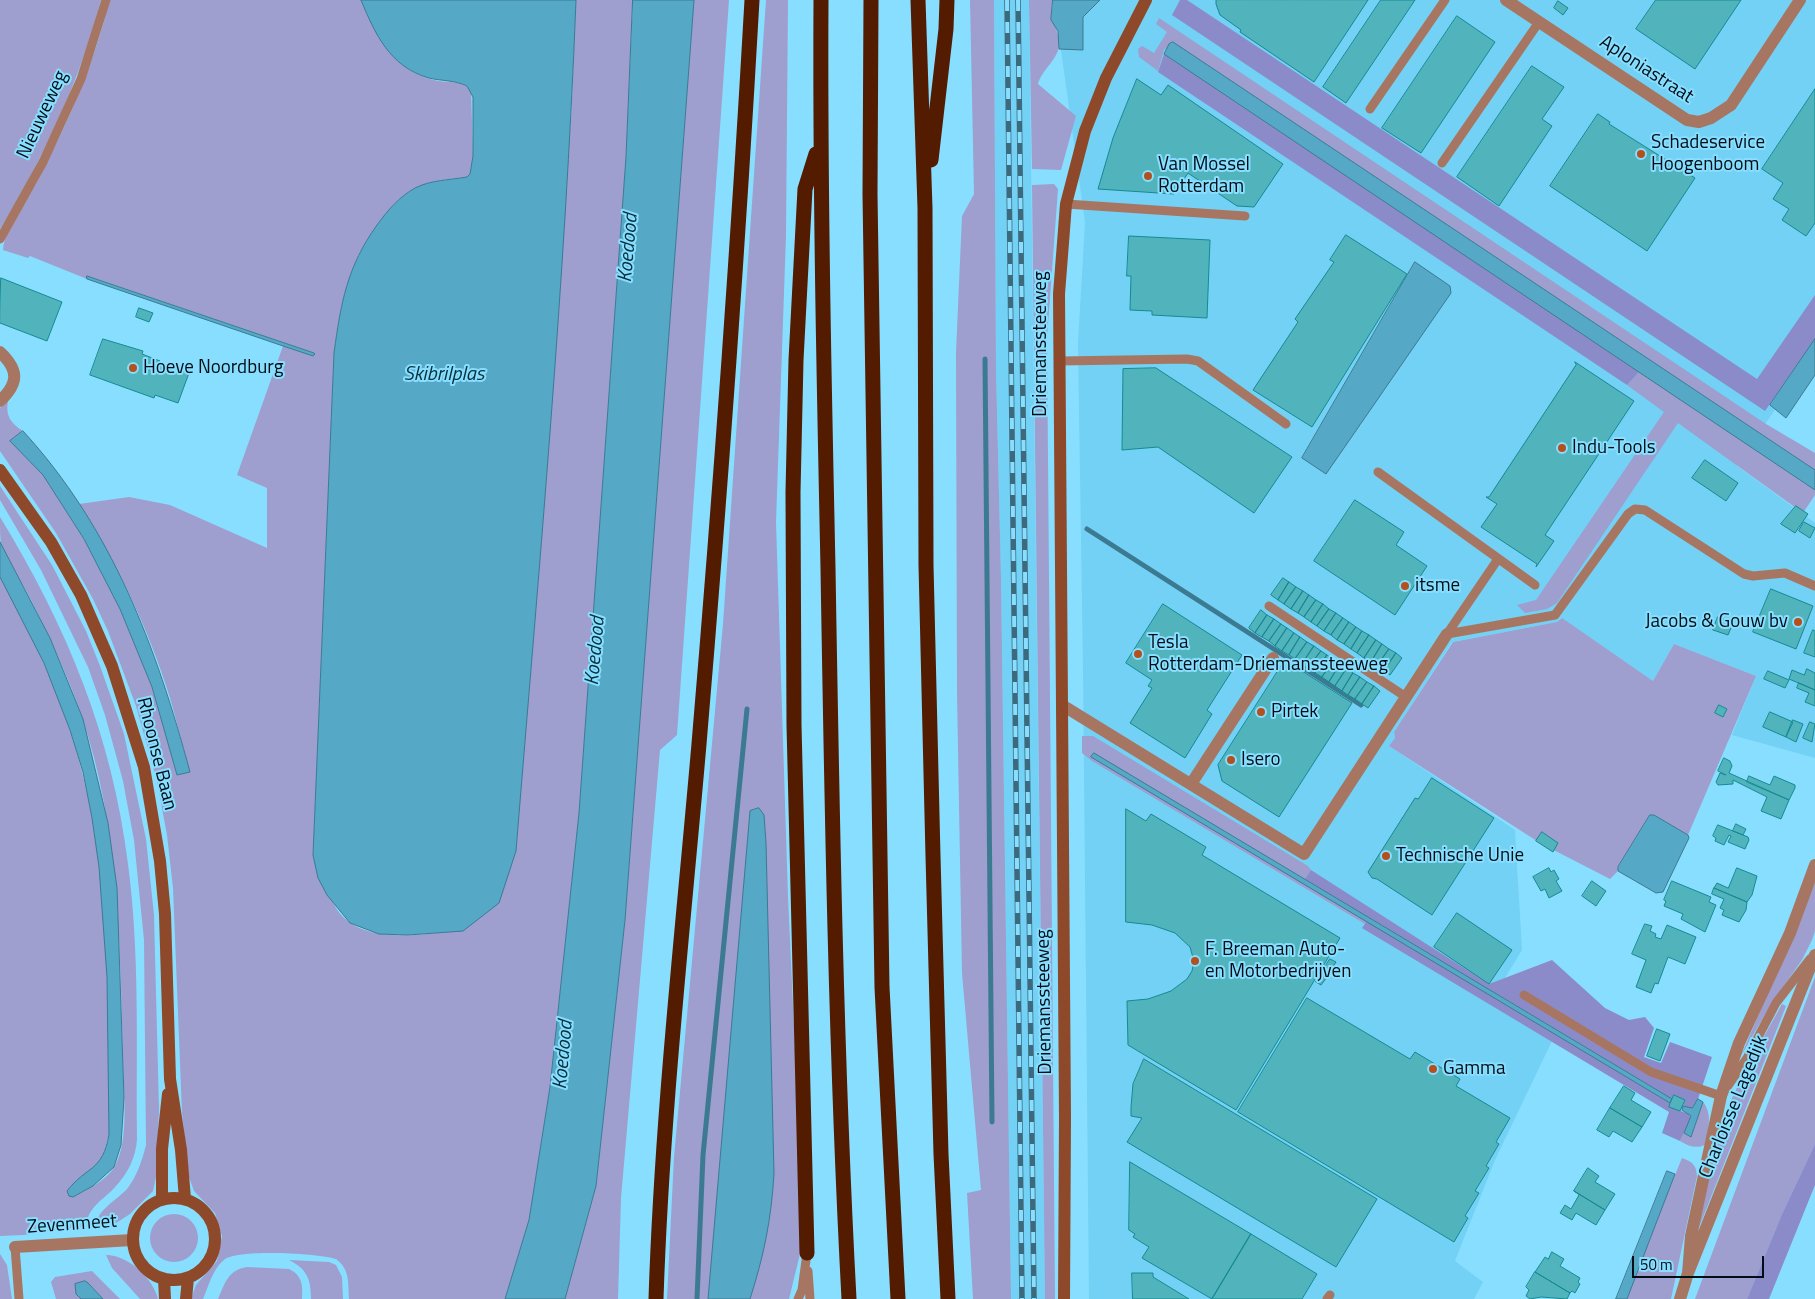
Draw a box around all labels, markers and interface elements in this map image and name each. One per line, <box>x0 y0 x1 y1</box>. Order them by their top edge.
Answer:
street label: Aploniastraat <box>1595 31 1697 109</box>
street label: Nieuweweg <box>13 67 73 163</box>
place label: Schadeservice Hoogenboom <box>1651 132 1765 176</box>
marker: Schadeservice Hoogenboom <box>1635 148 1647 160</box>
place label: Van Mossel Rotterdam <box>1158 154 1250 198</box>
marker: Van Mossel Rotterdam <box>1142 170 1154 182</box>
water label: Koedood <box>614 213 644 283</box>
street label: Driemanssteeweg <box>1030 271 1052 417</box>
place label: Hoeve Noordburg <box>143 357 283 379</box>
marker: Hoeve Noordburg <box>127 362 139 374</box>
water label: Skibrilplas <box>404 363 484 387</box>
place label: Indu-Tools <box>1572 437 1656 459</box>
marker: Indu-Tools <box>1556 442 1568 454</box>
place label: itsme <box>1415 575 1460 597</box>
marker: itsme <box>1399 580 1411 592</box>
place label: Jacobs & Gouw bv <box>1645 611 1788 633</box>
water label: Koedood <box>581 616 611 686</box>
marker: Jacobs & Gouw bv <box>1792 616 1804 628</box>
place label: Tesla Rotterdam-Driemanssteeweg <box>1148 632 1388 676</box>
marker: Tesla Rotterdam-Driemanssteeweg <box>1132 648 1144 660</box>
street label: Rhoonse Baan <box>131 695 181 813</box>
place label: Pirtek <box>1271 701 1318 723</box>
marker: Pirtek <box>1255 706 1267 718</box>
place label: Isero <box>1241 749 1281 771</box>
marker: Isero <box>1225 754 1237 766</box>
place label: Technische Unie <box>1396 845 1524 867</box>
marker: Technische Unie <box>1380 850 1392 862</box>
street label: Driemanssteeweg <box>1032 929 1058 1075</box>
place label: F. Breeman Auto- en Motorbedrijven <box>1205 939 1351 983</box>
marker: F. Breeman Auto- en Motorbedrijven <box>1189 955 1201 967</box>
water label: Koedood <box>549 1020 579 1090</box>
street label: Charloisse Lagedijk <box>1695 1032 1773 1182</box>
place label: Gamma <box>1443 1058 1506 1080</box>
marker: Gamma <box>1427 1063 1439 1075</box>
street label: Zevenmeet <box>26 1210 118 1240</box>
scale bar <box>1635 1246 1768 1278</box>
text: 50 m <box>1640 1253 1673 1276</box>

